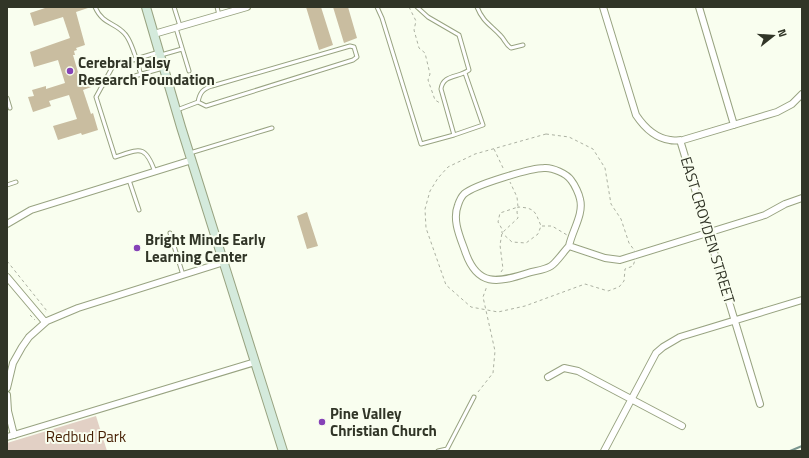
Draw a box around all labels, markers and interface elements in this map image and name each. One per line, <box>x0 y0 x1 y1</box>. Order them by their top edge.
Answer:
north arrow <box>753 16 793 56</box>
text: N <box>774 27 791 39</box>
place label: Cerebral Palsy Research Foundation <box>78 51 215 91</box>
marker: Cerebral Palsy Research Foundation <box>65 66 75 76</box>
street label: EAST CROYDEN STREET <box>675 154 741 306</box>
place label: Bright Minds Early Learning Center <box>145 228 266 268</box>
marker: Bright Minds Early Learning Center <box>132 243 142 253</box>
place label: Pine Valley Christian Church <box>330 402 437 442</box>
marker: Pine Valley Christian Church <box>317 417 327 427</box>
park label: Redbud Park <box>46 425 126 448</box>

